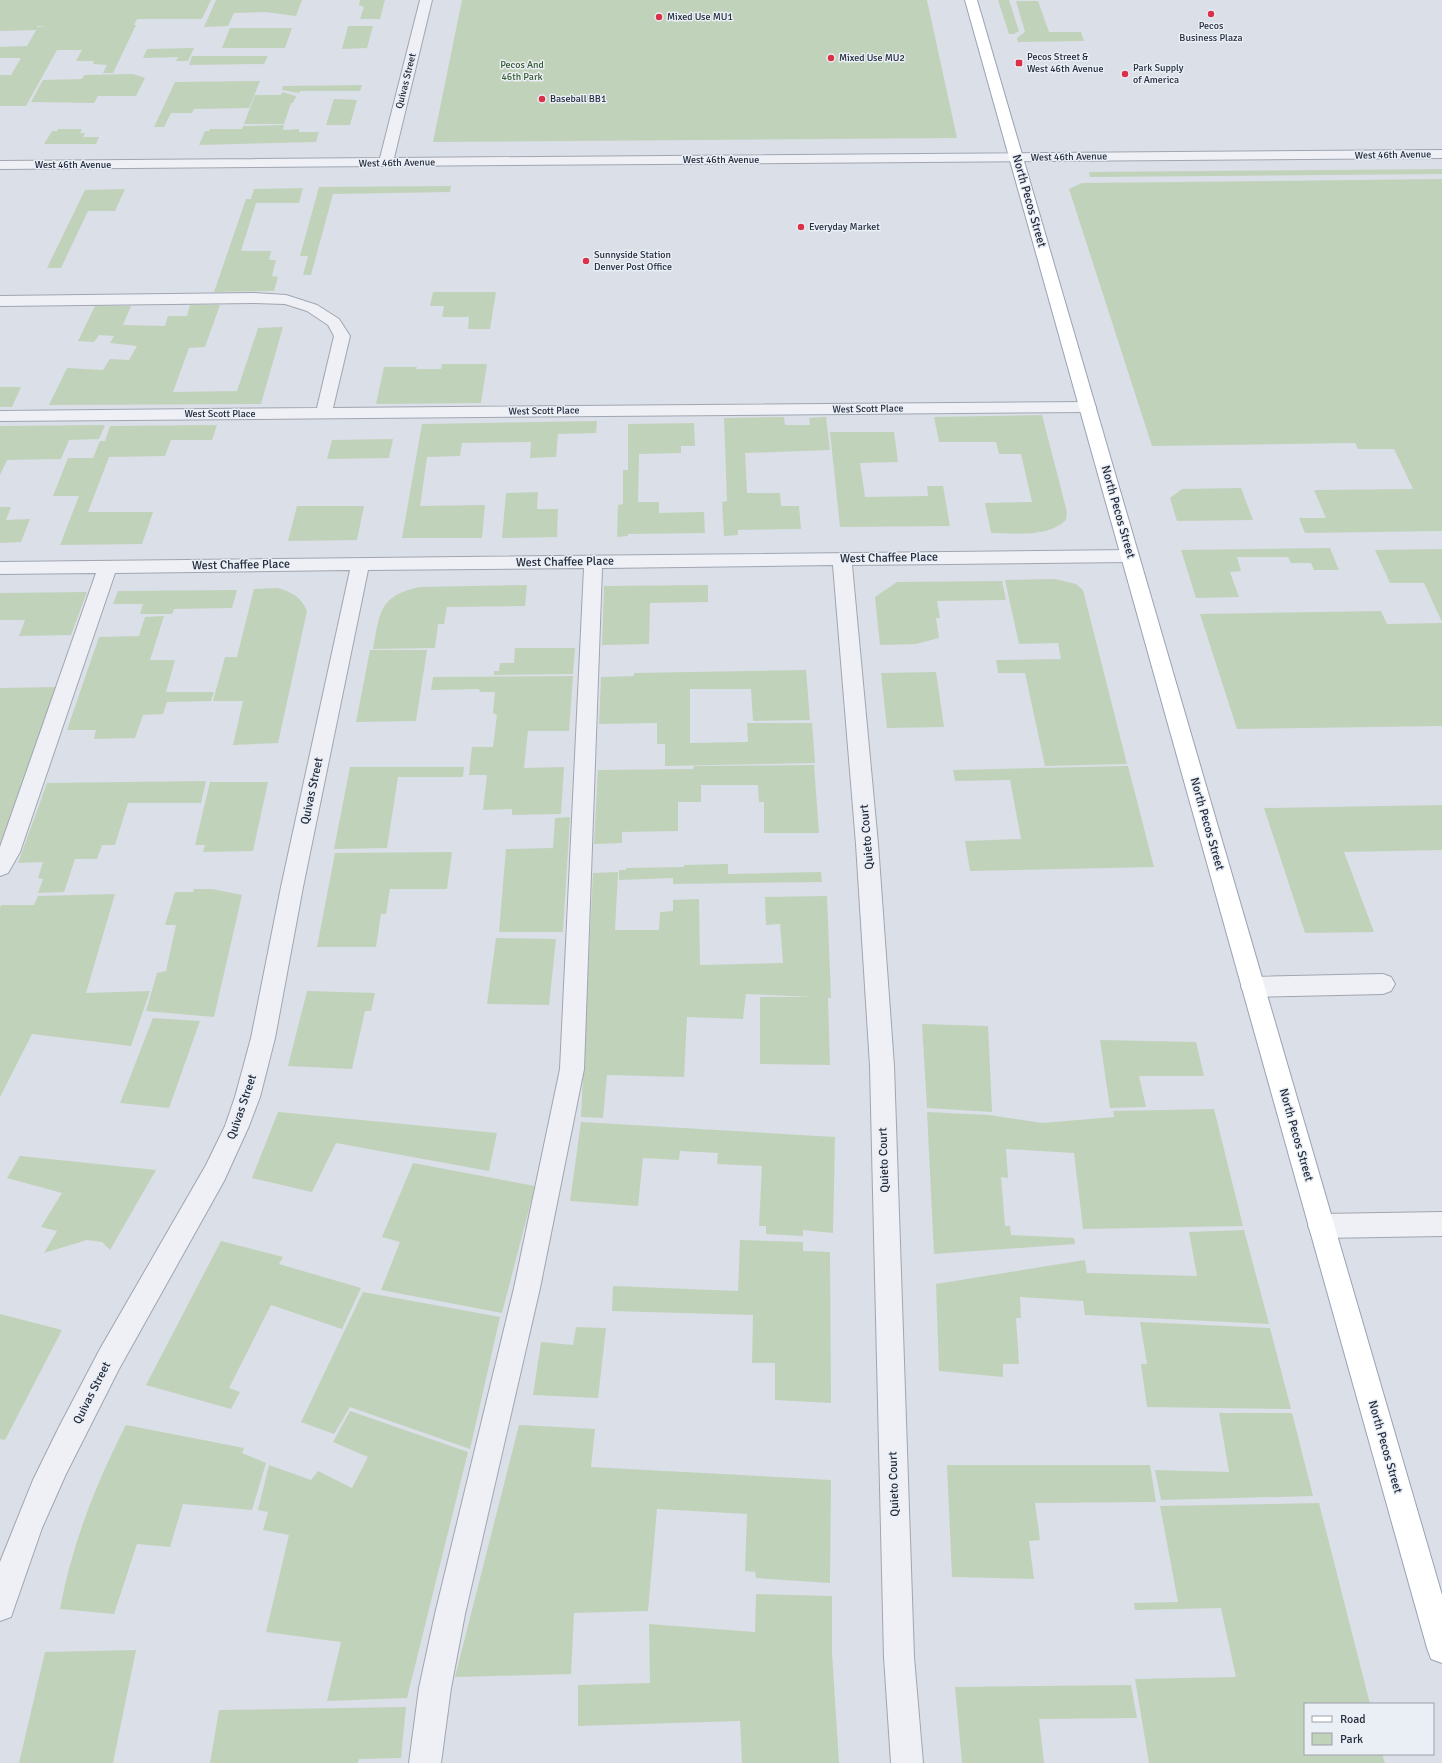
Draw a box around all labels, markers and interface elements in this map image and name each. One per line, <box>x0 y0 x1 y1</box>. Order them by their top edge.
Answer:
marker: Pecos Business Plaza <box>1206 9 1216 19</box>
place label: Mixed Use MU1 <box>667 11 733 23</box>
marker: Mixed Use MU1 <box>654 12 664 22</box>
place label: Pecos Business Plaza <box>1179 20 1243 44</box>
place label: Pecos Street & West 46th Avenue <box>1027 51 1103 75</box>
street label: Quivas Street <box>393 52 419 110</box>
place label: Mixed Use MU2 <box>839 52 905 64</box>
marker: Mixed Use MU2 <box>826 53 836 63</box>
marker: Pecos Street & West 46th Avenue <box>1014 58 1024 68</box>
park label: Pecos And 46th Park <box>500 59 544 83</box>
place label: Park Supply of America <box>1133 62 1184 86</box>
marker: Park Supply of America <box>1120 69 1130 79</box>
place label: Baseball BB1 <box>550 93 606 105</box>
marker: Baseball BB1 <box>537 94 547 104</box>
street label: West 46th Avenue <box>1355 148 1431 162</box>
street label: West 46th Avenue <box>1031 150 1107 164</box>
street label: North Pecos Street <box>1009 153 1049 249</box>
street label: West 46th Avenue <box>683 154 759 166</box>
street label: West 46th Avenue <box>359 156 435 170</box>
street label: West 46th Avenue <box>35 159 111 171</box>
place label: Everyday Market <box>809 221 880 233</box>
marker: Everyday Market <box>796 222 806 232</box>
place label: Sunnyside Station Denver Post Office <box>594 249 672 273</box>
marker: Sunnyside Station Denver Post Office <box>581 256 591 266</box>
street label: West Scott Place <box>832 402 904 416</box>
street label: West Scott Place <box>508 404 580 418</box>
street label: West Scott Place <box>184 408 256 420</box>
street label: North Pecos Street <box>1098 464 1138 560</box>
street label: West Chaffee Place <box>840 550 938 566</box>
street label: West Chaffee Place <box>516 554 614 570</box>
street label: West Chaffee Place <box>192 557 290 573</box>
street label: Quivas Street <box>298 756 326 826</box>
street label: North Pecos Street <box>1187 776 1227 872</box>
street label: Quieto Court <box>857 804 877 870</box>
street label: Quivas Street <box>224 1072 260 1142</box>
street label: North Pecos Street <box>1276 1087 1316 1183</box>
street label: Quieto Court <box>875 1127 893 1193</box>
street label: Quivas Street <box>70 1359 114 1427</box>
street label: North Pecos Street <box>1365 1399 1405 1495</box>
street label: Quieto Court <box>885 1451 903 1517</box>
legend <box>1304 1703 1434 1755</box>
text: Road <box>1340 1712 1366 1727</box>
text: Park <box>1340 1732 1363 1747</box>

